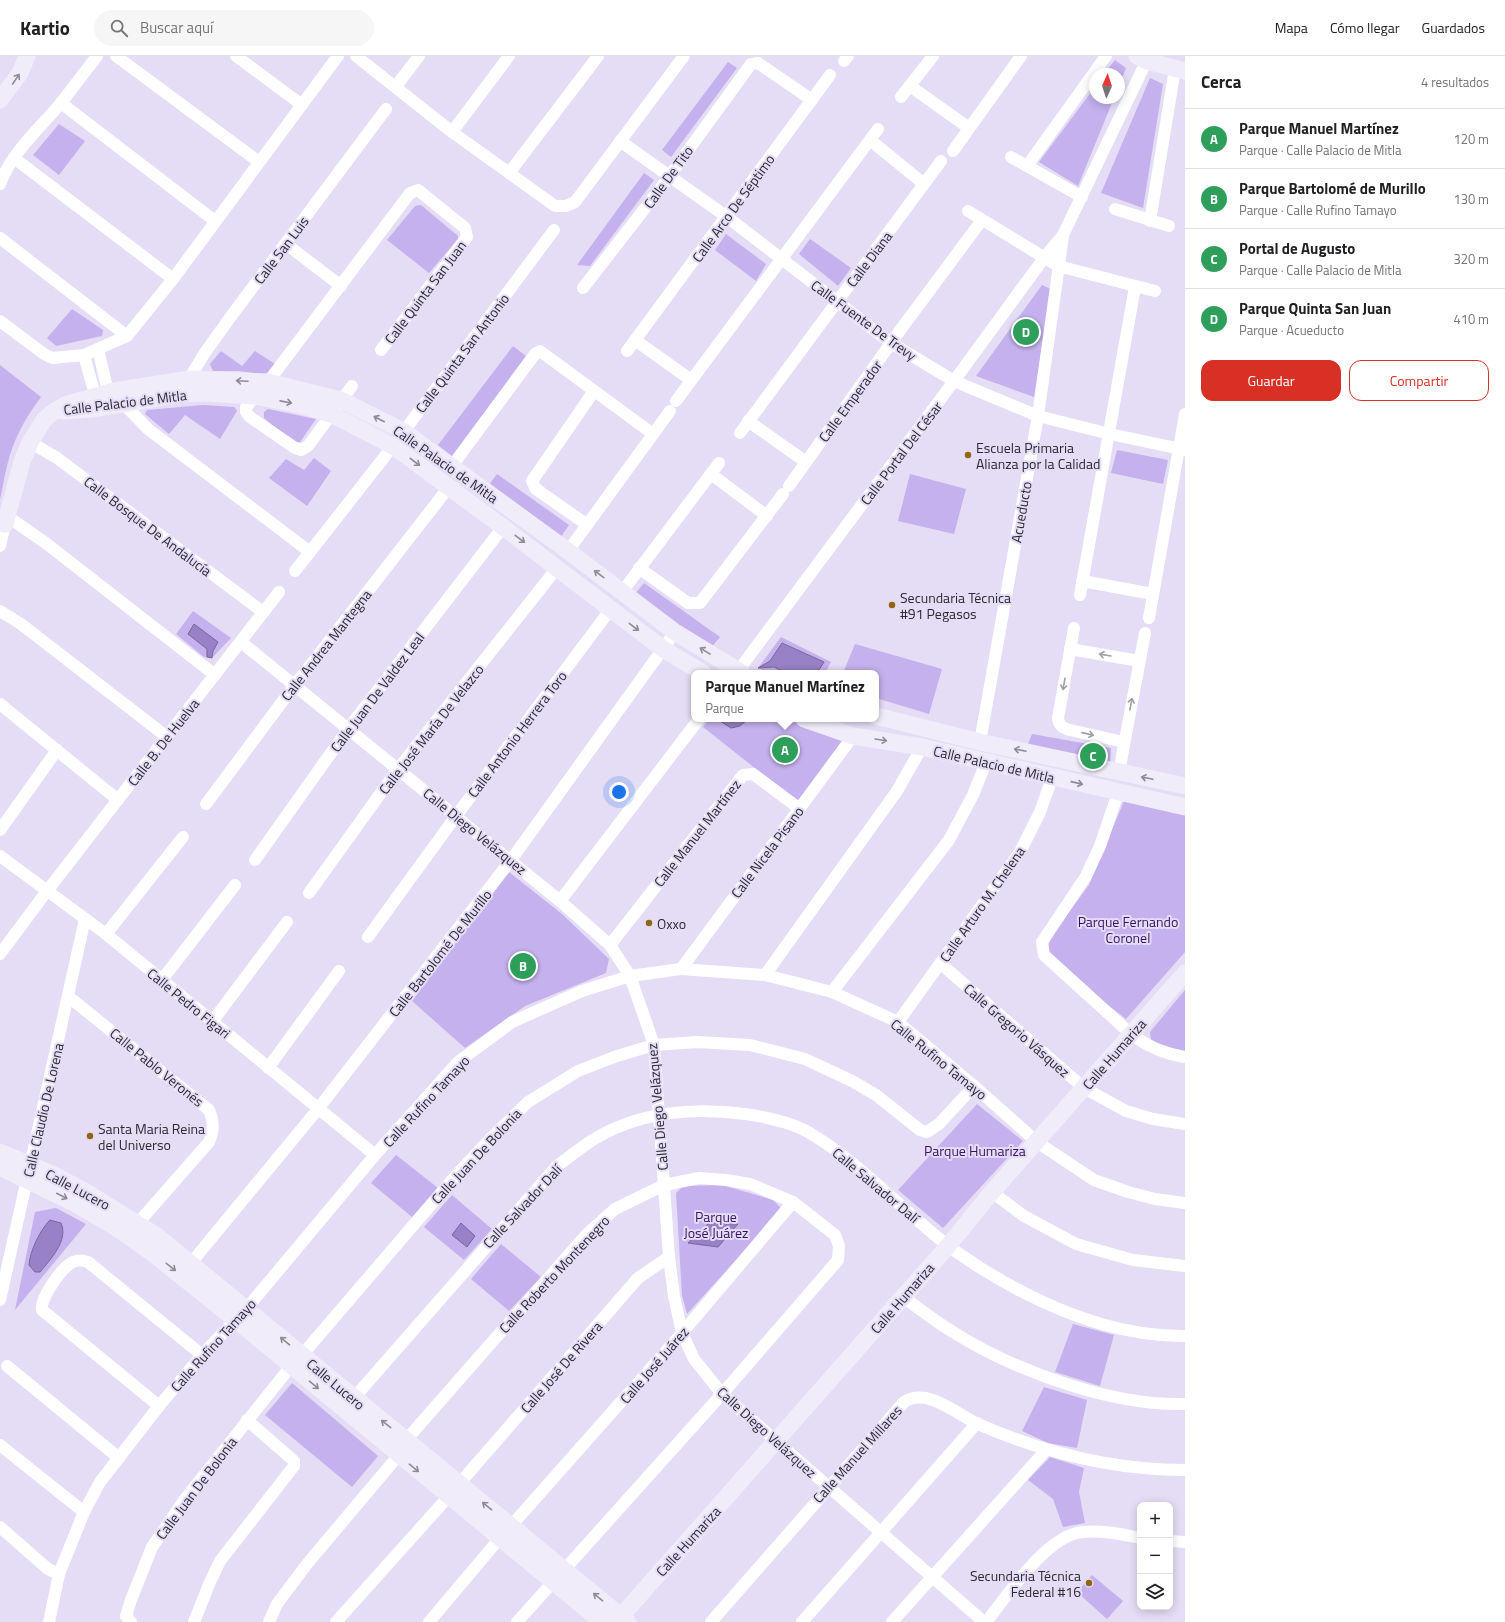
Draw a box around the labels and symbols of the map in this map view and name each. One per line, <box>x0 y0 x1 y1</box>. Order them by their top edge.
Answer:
north arrow <box>1089 68 1125 104</box>
one-way arrow <box>12 74 20 85</box>
street label: Calle De Tito <box>638 141 698 213</box>
street label: Calle Arco De Séptimo <box>687 150 779 266</box>
street label: Calle San Luis <box>249 212 313 288</box>
street label: Calle Diana <box>841 227 897 291</box>
street label: Calle Quinta San Juan <box>379 236 471 348</box>
street label: Calle Fuente De Trevy <box>807 275 921 366</box>
street label: Calle Quinta San Antonio <box>410 289 514 417</box>
pin: D <box>1013 317 1039 347</box>
street label: Calle Emperador <box>813 356 887 446</box>
one-way arrow <box>236 377 249 384</box>
street label: Calle Palacio de Mitla <box>62 384 188 420</box>
street label: Calle Portal Del César <box>855 397 947 509</box>
one-way arrow <box>279 399 292 407</box>
one-way arrow <box>373 415 385 422</box>
street label: Calle Palacio de Mitla <box>389 420 503 508</box>
place label: Escuela Primaria Alianza por la Calidad <box>976 437 1100 474</box>
marker: Escuela Primaria Alianza por la Calidad <box>963 450 973 460</box>
one-way arrow <box>409 458 420 466</box>
street label: Calle Bosque De Andalucía <box>80 471 216 581</box>
street label: Acueducto <box>1005 480 1037 544</box>
one-way arrow <box>514 535 525 543</box>
one-way arrow <box>594 570 605 579</box>
street label: Calle Andrea Mantegna <box>276 585 376 705</box>
place label: Secundaria Técnica #91 Pegasos <box>900 587 1011 624</box>
marker: Secundaria Técnica #91 Pegasos <box>887 600 897 610</box>
one-way arrow <box>628 623 639 631</box>
street label: Calle Juan De Valdez Leal <box>325 628 429 756</box>
one-way arrow <box>699 646 711 654</box>
one-way arrow <box>1099 651 1112 659</box>
street label: Calle José María De Velazco <box>373 659 489 799</box>
street label: Calle Antonio Herrera Toro <box>462 666 572 802</box>
one-way arrow <box>1060 677 1068 690</box>
street label: Calle B. De Huelva <box>122 694 204 790</box>
one-way arrow <box>1128 698 1136 711</box>
one-way arrow <box>1081 731 1094 739</box>
pin: A <box>772 735 798 765</box>
one-way arrow <box>875 736 888 744</box>
street label: Calle Palacio de Mitla <box>931 740 1057 788</box>
pin: C <box>1080 741 1106 771</box>
one-way arrow <box>1014 746 1027 754</box>
one-way arrow <box>1141 773 1154 781</box>
street label: Calle Manuel Martínez <box>648 775 746 891</box>
one-way arrow <box>1070 780 1083 788</box>
your location <box>609 782 629 802</box>
street label: Calle Diego Velázquez <box>419 783 531 879</box>
street label: Calle Nicela Pisano <box>726 802 808 902</box>
street label: Calle Arturo M. Chelena <box>934 842 1030 966</box>
street label: Calle Bartolomé De Murillo <box>383 885 497 1021</box>
park label: Parque Fernando Coronel <box>1078 911 1178 948</box>
place label: Oxxo <box>657 913 686 934</box>
marker: Oxxo <box>644 918 654 928</box>
pin: B <box>510 951 536 981</box>
street label: Calle Pedro Figari <box>143 963 235 1043</box>
street label: Calle Gregorio Vásquez <box>959 978 1075 1082</box>
street label: Calle Rufino Tamayo <box>886 1013 992 1105</box>
street label: Calle Humariza <box>1077 1014 1151 1094</box>
street label: Calle Pablo Veronés <box>105 1022 209 1112</box>
street label: Calle Claudio De Lorena <box>17 1041 69 1179</box>
street label: Calle Diego Velázquez <box>641 1042 673 1172</box>
street label: Calle Rufino Tamayo <box>378 1050 474 1152</box>
street label: Calle Juan De Bolonia <box>426 1104 526 1208</box>
place label: Santa Maria Reina del Universo <box>98 1118 205 1155</box>
marker: Santa Maria Reina del Universo <box>85 1131 95 1141</box>
park label: Parque Humariza <box>924 1140 1026 1161</box>
street label: Calle Salvador Dalí <box>828 1142 925 1228</box>
street label: Calle Salvador Dalí <box>478 1159 567 1253</box>
street label: Calle Lucero <box>42 1163 114 1215</box>
one-way arrow <box>56 1193 68 1201</box>
park label: Parque José Juárez <box>684 1206 748 1243</box>
street label: Calle Roberto Montenegro <box>494 1210 614 1338</box>
street label: Calle Humariza <box>865 1258 939 1338</box>
one-way arrow <box>165 1263 176 1272</box>
street label: Calle Rufino Tamayo <box>165 1294 261 1396</box>
street label: Calle José De Rivera <box>515 1316 607 1418</box>
street label: Calle José Juárez <box>615 1322 693 1408</box>
one-way arrow <box>280 1337 291 1346</box>
street label: Calle Lucero <box>302 1353 370 1415</box>
one-way arrow <box>309 1381 320 1390</box>
street label: Calle Diego Velázquez <box>713 1381 821 1483</box>
street label: Calle Manuel Millares <box>807 1401 907 1507</box>
one-way arrow <box>380 1420 391 1429</box>
street label: Calle Juan De Bolonia <box>150 1432 242 1544</box>
one-way arrow <box>409 1464 420 1473</box>
street label: Calle Humariza <box>651 1501 725 1581</box>
one-way arrow <box>481 1502 492 1510</box>
place label: Secundaria Técnica Federal #16 <box>970 1565 1081 1602</box>
marker: Secundaria Técnica Federal #16 <box>1084 1578 1094 1588</box>
one-way arrow <box>592 1593 603 1602</box>

